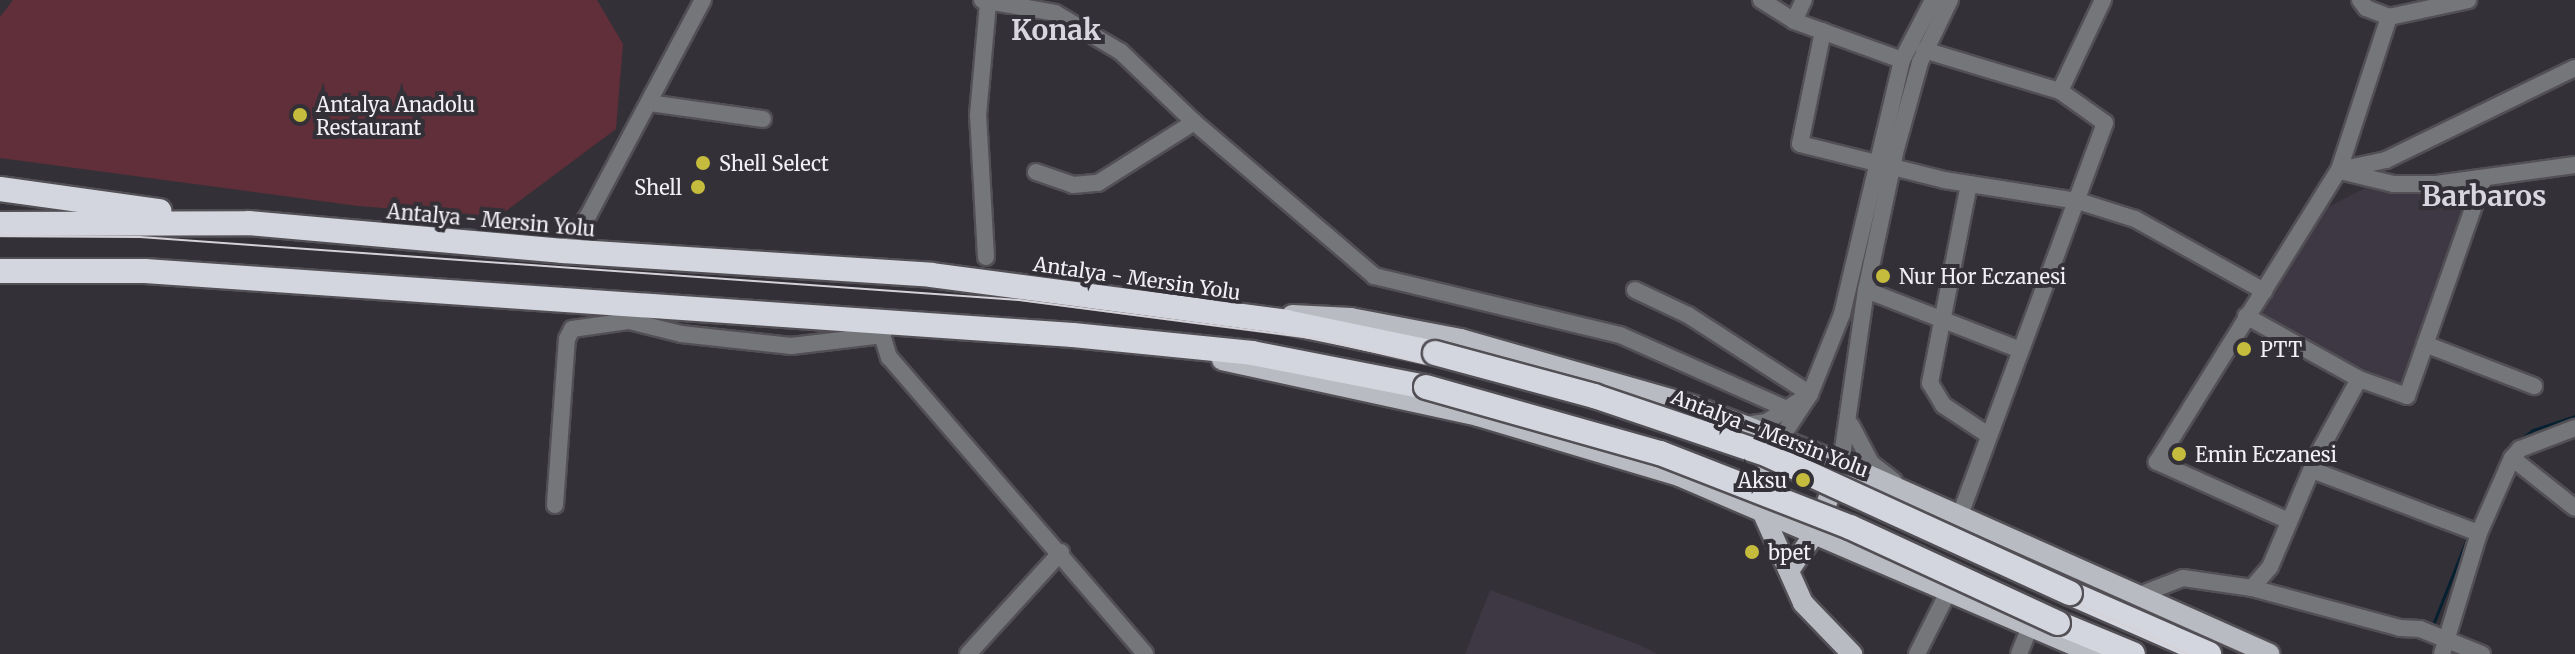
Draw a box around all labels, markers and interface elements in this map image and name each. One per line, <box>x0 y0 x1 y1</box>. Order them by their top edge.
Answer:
district label: Konak <box>1011 13 1101 47</box>
place label: Antalya Anadolu Restaurant <box>316 92 475 139</box>
marker: Antalya Anadolu Restaurant <box>291 106 309 124</box>
place label: Shell Select <box>719 151 829 175</box>
marker: Shell Select <box>694 154 712 172</box>
place label: Shell <box>634 175 682 199</box>
marker: Shell <box>689 178 707 196</box>
district label: Barbaros <box>2422 179 2546 213</box>
street label: Antalya - Mersin Yolu <box>386 199 596 241</box>
street label: Antalya - Mersin Yolu <box>1032 252 1242 304</box>
place label: Nur Hor Eczanesi <box>1899 264 2066 288</box>
marker: Nur Hor Eczanesi <box>1874 267 1892 285</box>
place label: PTT <box>2260 337 2302 361</box>
marker: PTT <box>2235 340 2253 358</box>
street label: Antalya - Mersin Yolu <box>1668 384 1872 482</box>
place label: Emin Eczanesi <box>2195 442 2337 466</box>
marker: Emin Eczanesi <box>2170 445 2188 463</box>
place label: Aksu <box>1738 468 1787 492</box>
marker: Aksu <box>1794 471 1812 489</box>
place label: bpet <box>1768 540 1811 564</box>
marker: bpet <box>1743 543 1761 561</box>

